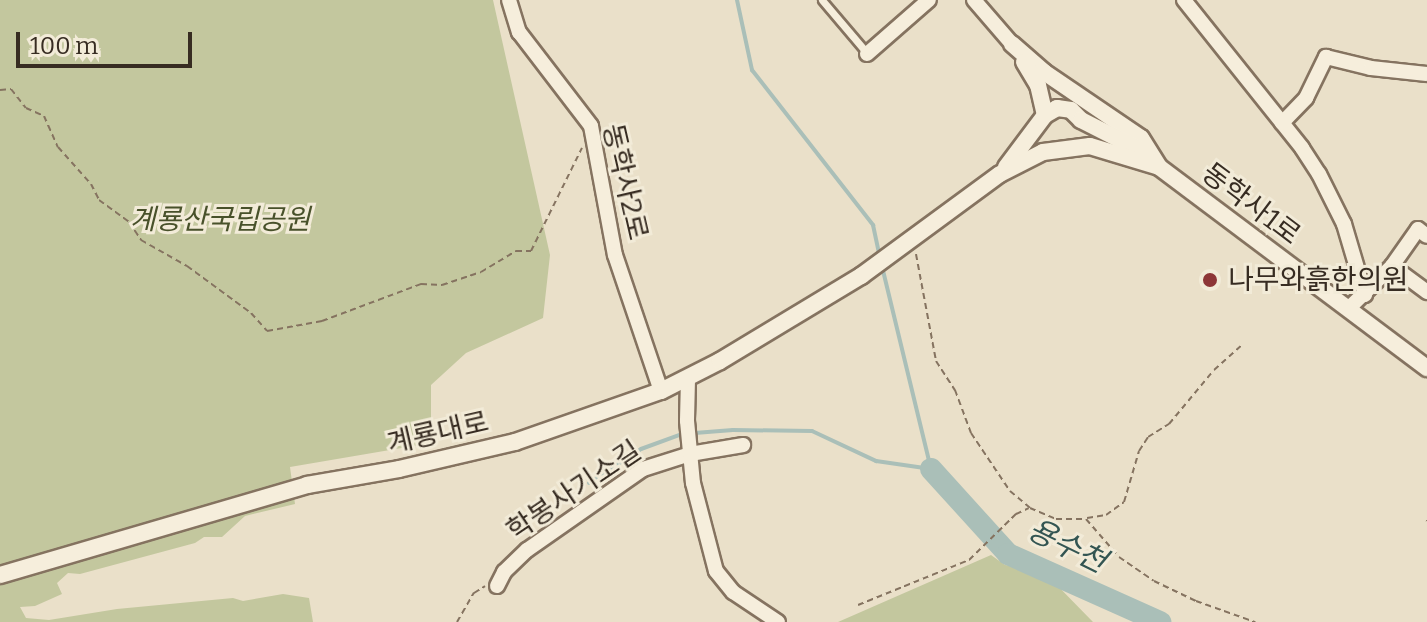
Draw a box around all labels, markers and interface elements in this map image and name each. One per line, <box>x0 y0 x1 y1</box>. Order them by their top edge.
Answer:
scale bar <box>20 16 196 66</box>
text: 100 m <box>30 32 98 60</box>
street label: 동학사2로 <box>595 121 655 243</box>
street label: 동학사1로 <box>1195 156 1307 252</box>
park label: 계룡산국립공원 <box>130 203 310 237</box>
place label: 나무와흙한의원 <box>1228 263 1408 297</box>
marker: 나무와흙한의원 <box>1199 269 1221 291</box>
street label: 계룡대로 <box>384 405 492 461</box>
street label: 학봉사기소길 <box>501 434 647 548</box>
water label: 용수천 <box>1022 512 1112 580</box>

